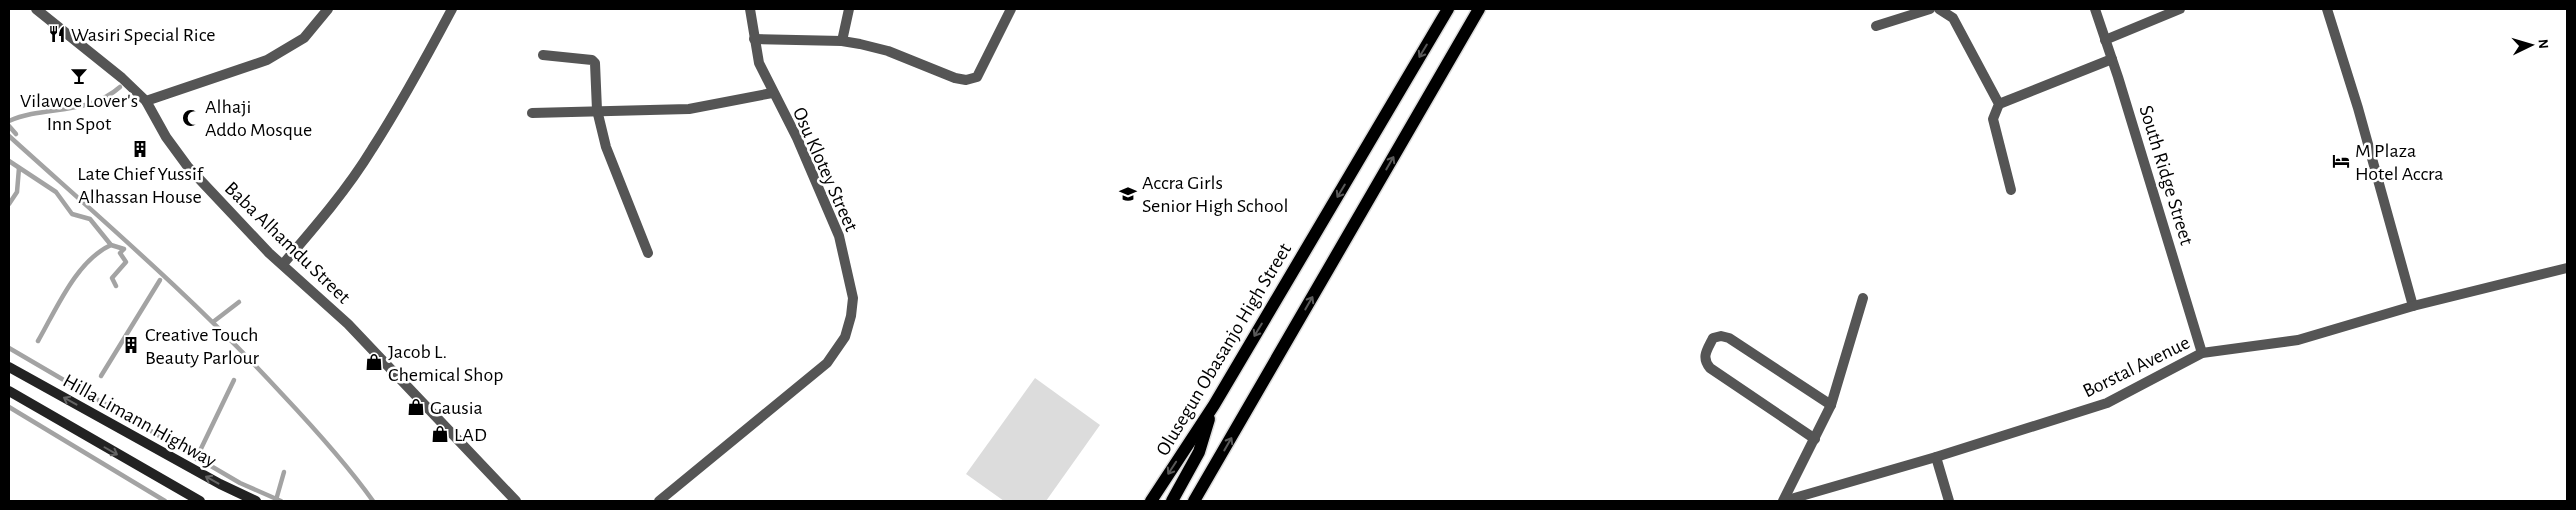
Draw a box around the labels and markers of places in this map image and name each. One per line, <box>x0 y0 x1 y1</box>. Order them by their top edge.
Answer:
restaurant icon: Wasiri Special Rice <box>47 24 67 44</box>
place label: Wasiri Special Rice <box>71 25 216 45</box>
bar icon: Vilawoe Lover's Inn Spot <box>69 66 89 86</box>
place label: Vilawoe Lover's Inn Spot <box>20 91 138 134</box>
place label: Alhaji Addo Mosque <box>205 97 312 140</box>
mosque icon: Alhaji Addo Mosque <box>181 108 201 128</box>
building icon: Late Chief Yussif Alhassan House <box>130 139 150 159</box>
place label: M Plaza Hotel Accra <box>2355 141 2444 184</box>
hotel icon: M Plaza Hotel Accra <box>2331 151 2351 171</box>
place label: Late Chief Yussif Alhassan House <box>77 164 204 207</box>
place label: Accra Girls Senior High School <box>1142 173 1288 216</box>
school or university icon: Accra Girls Senior High School <box>1118 184 1138 204</box>
place label: Creative Touch Beauty Parlour <box>145 325 260 368</box>
building icon: Creative Touch Beauty Parlour <box>121 335 141 355</box>
place label: Jacob L. Chemical Shop <box>388 342 503 385</box>
shop icon: Jacob L. Chemical Shop <box>364 352 384 372</box>
shop icon: Gausia <box>406 397 426 417</box>
place label: Gausia <box>430 398 483 418</box>
shop icon: LAD <box>430 424 450 444</box>
place label: LAD <box>454 425 487 445</box>

